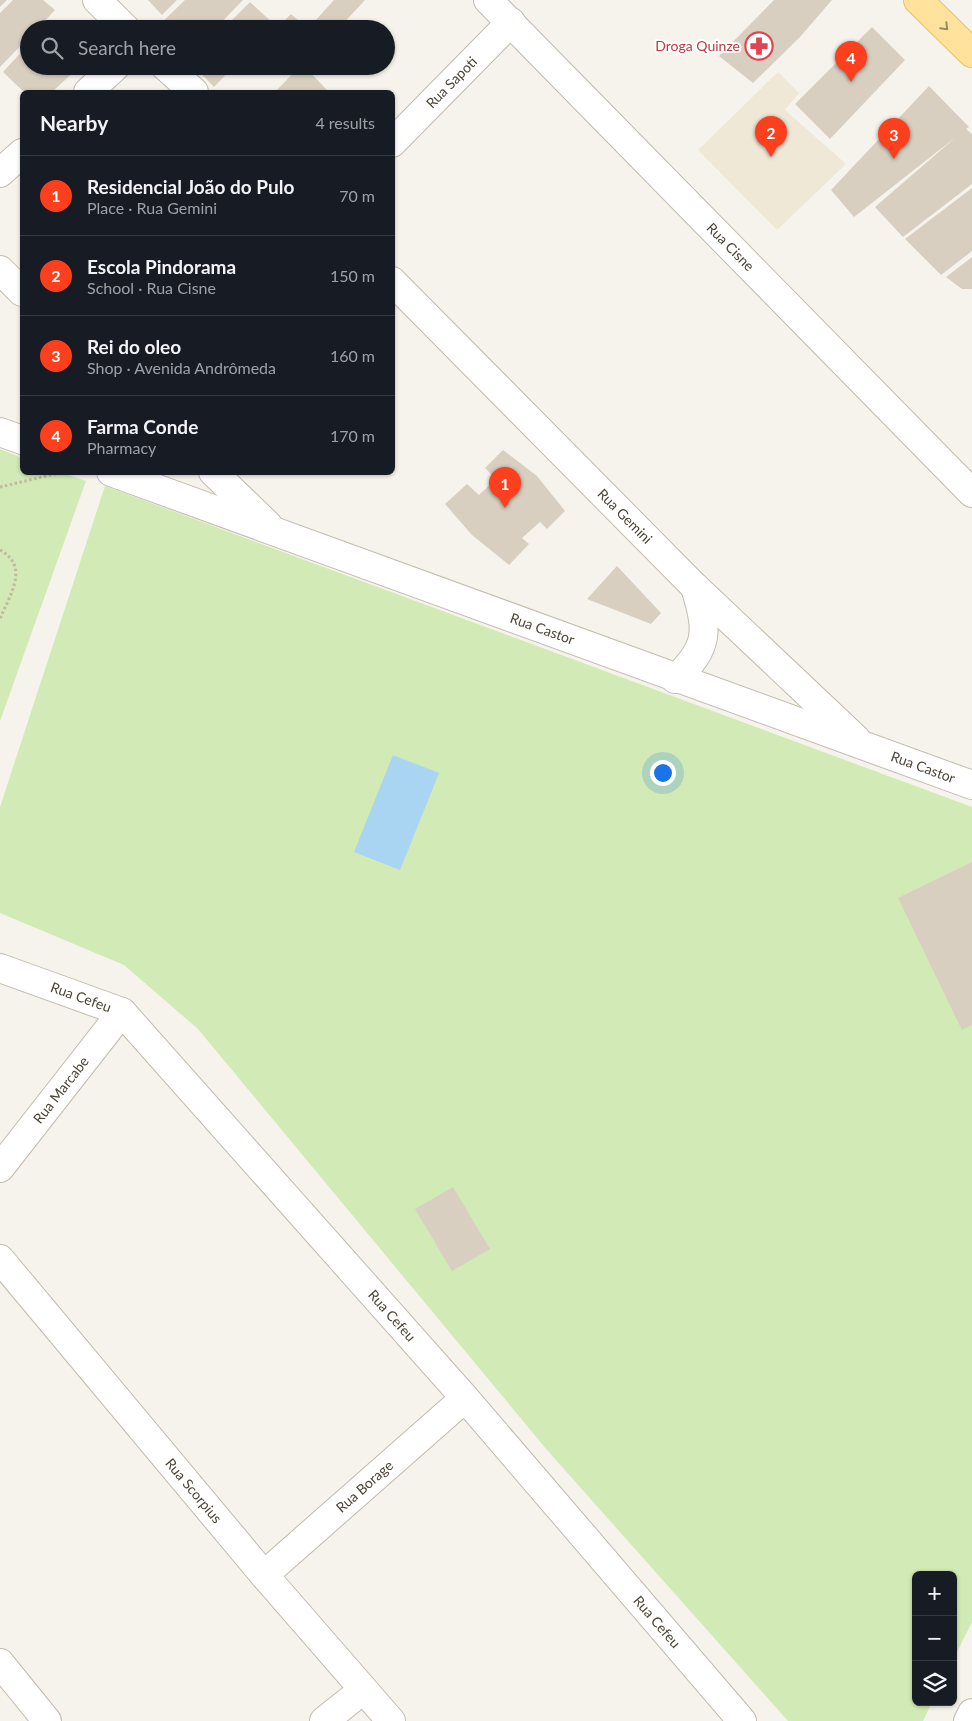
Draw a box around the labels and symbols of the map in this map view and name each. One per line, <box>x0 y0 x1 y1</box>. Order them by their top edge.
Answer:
one-way arrow <box>939 21 948 30</box>
pharmacy icon: Droga Quinze <box>744 31 774 61</box>
place label: Droga Quinze <box>655 37 740 54</box>
pin: 4 <box>835 41 867 82</box>
street label: Rua Sapoti <box>422 53 480 111</box>
pin: 2 <box>755 116 787 157</box>
pin: 3 <box>878 118 910 159</box>
street label: Rua Cisne <box>703 219 758 274</box>
pin: 1 <box>489 467 521 508</box>
street label: Rua Gemini <box>594 485 656 547</box>
street label: Rua Castor <box>508 609 577 648</box>
street label: Rua Castor <box>889 747 958 786</box>
your location <box>650 760 676 786</box>
street label: Rua Cefeu <box>48 978 114 1015</box>
street label: Rua Marcabe <box>29 1053 92 1127</box>
street label: Rua Cefeu <box>365 1286 420 1345</box>
street label: Rua Scorpius <box>162 1455 226 1526</box>
street label: Rua Borage <box>332 1456 396 1516</box>
street label: Rua Cefeu <box>630 1592 684 1651</box>

